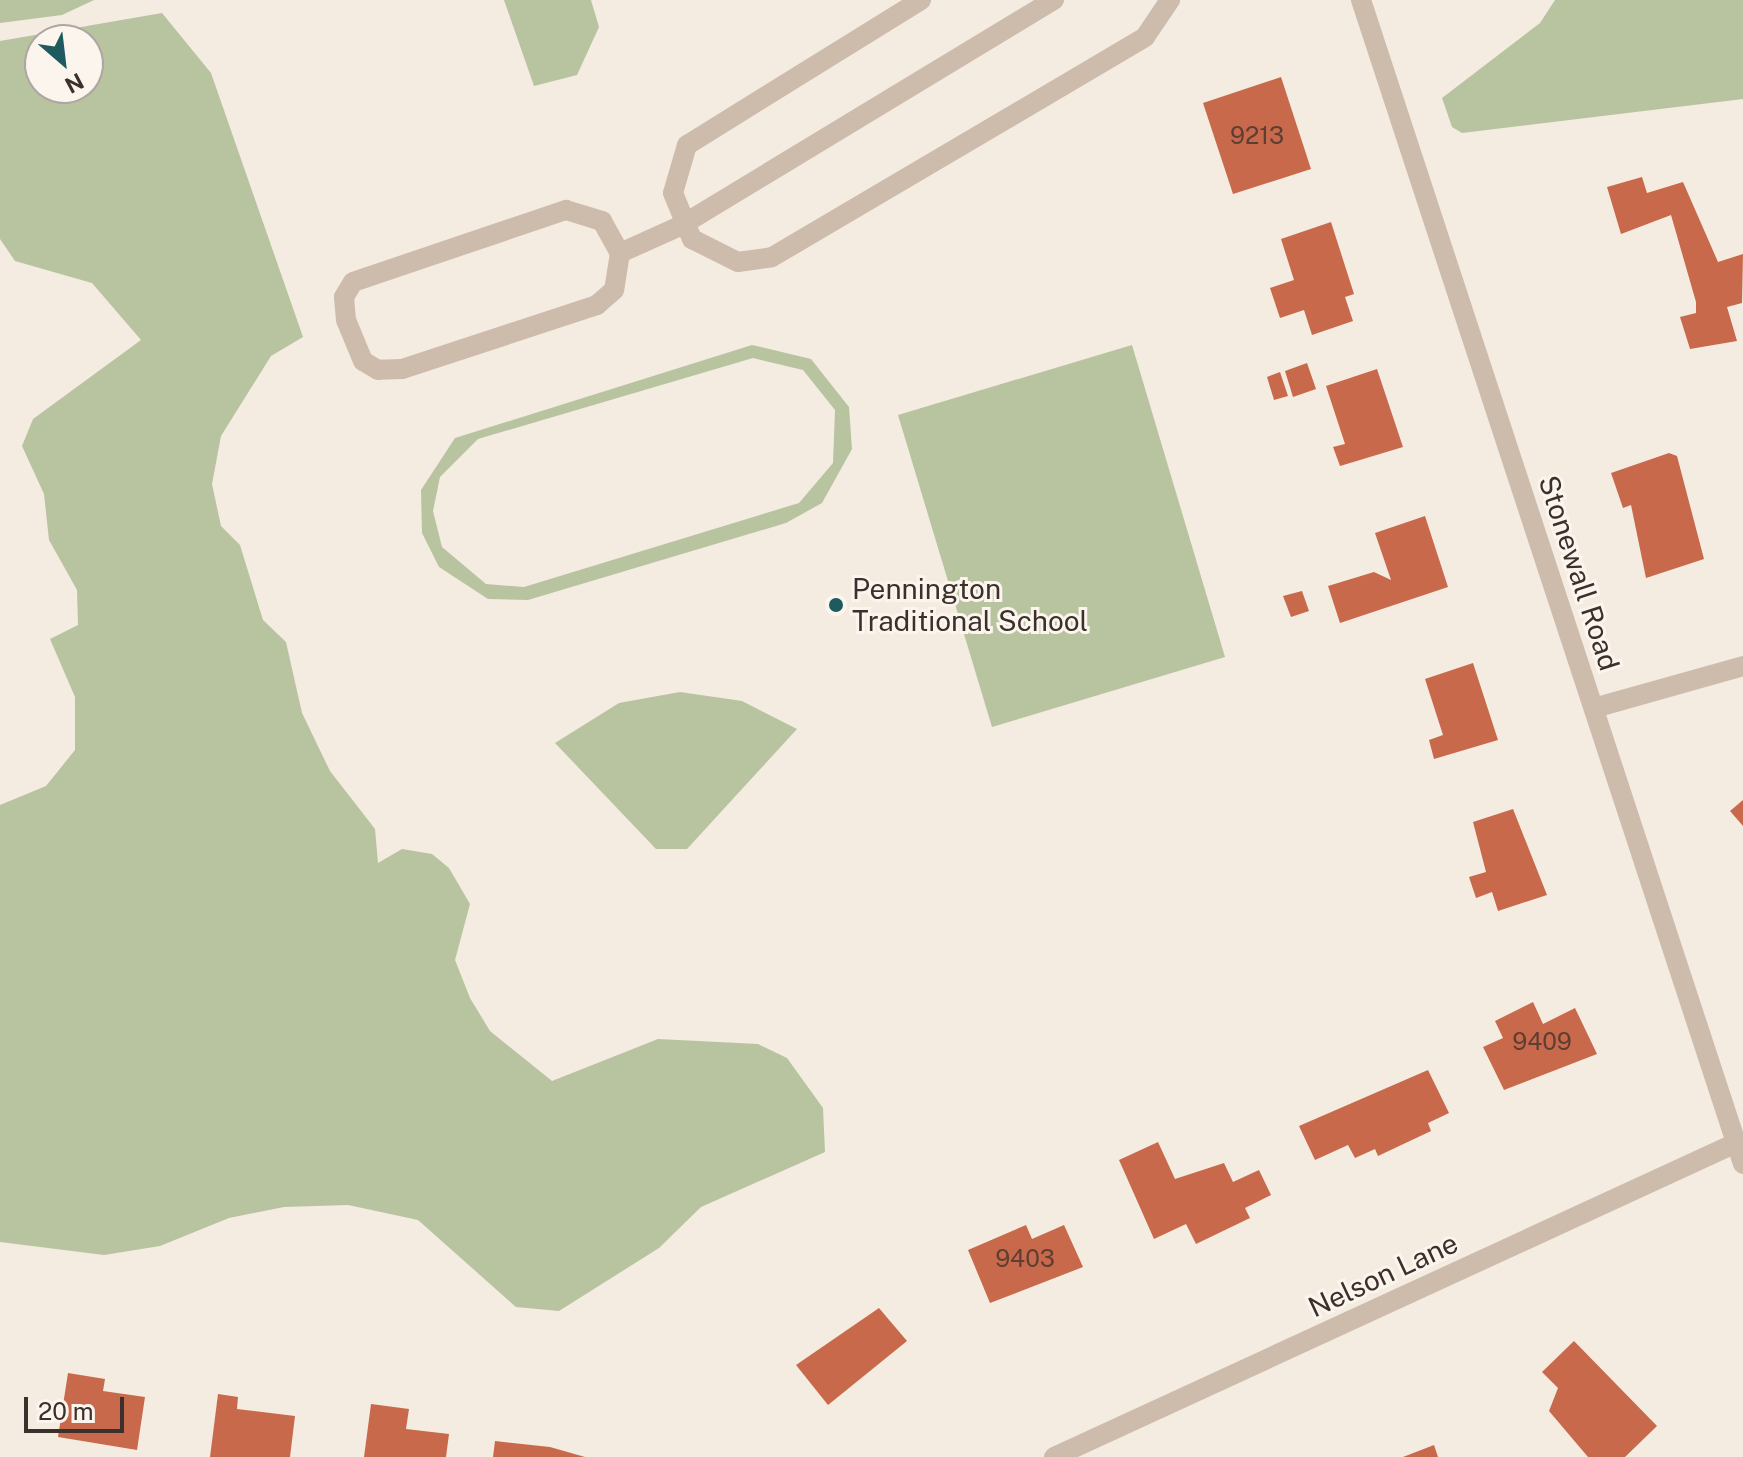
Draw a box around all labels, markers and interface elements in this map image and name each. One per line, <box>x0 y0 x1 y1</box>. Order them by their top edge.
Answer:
north arrow <box>24 24 104 104</box>
text: N <box>61 68 88 99</box>
house number: 9213 <box>1230 122 1284 150</box>
street label: Stonewall Road <box>1532 471 1626 675</box>
place label: Pennington Traditional School <box>852 572 1088 638</box>
marker: Pennington Traditional School <box>827 596 845 614</box>
house number: 9409 <box>1512 1028 1572 1056</box>
street label: Nelson Lane <box>1303 1226 1463 1324</box>
house number: 9403 <box>995 1245 1055 1273</box>
scale bar <box>28 1381 128 1431</box>
text: 20 m <box>38 1397 94 1425</box>

